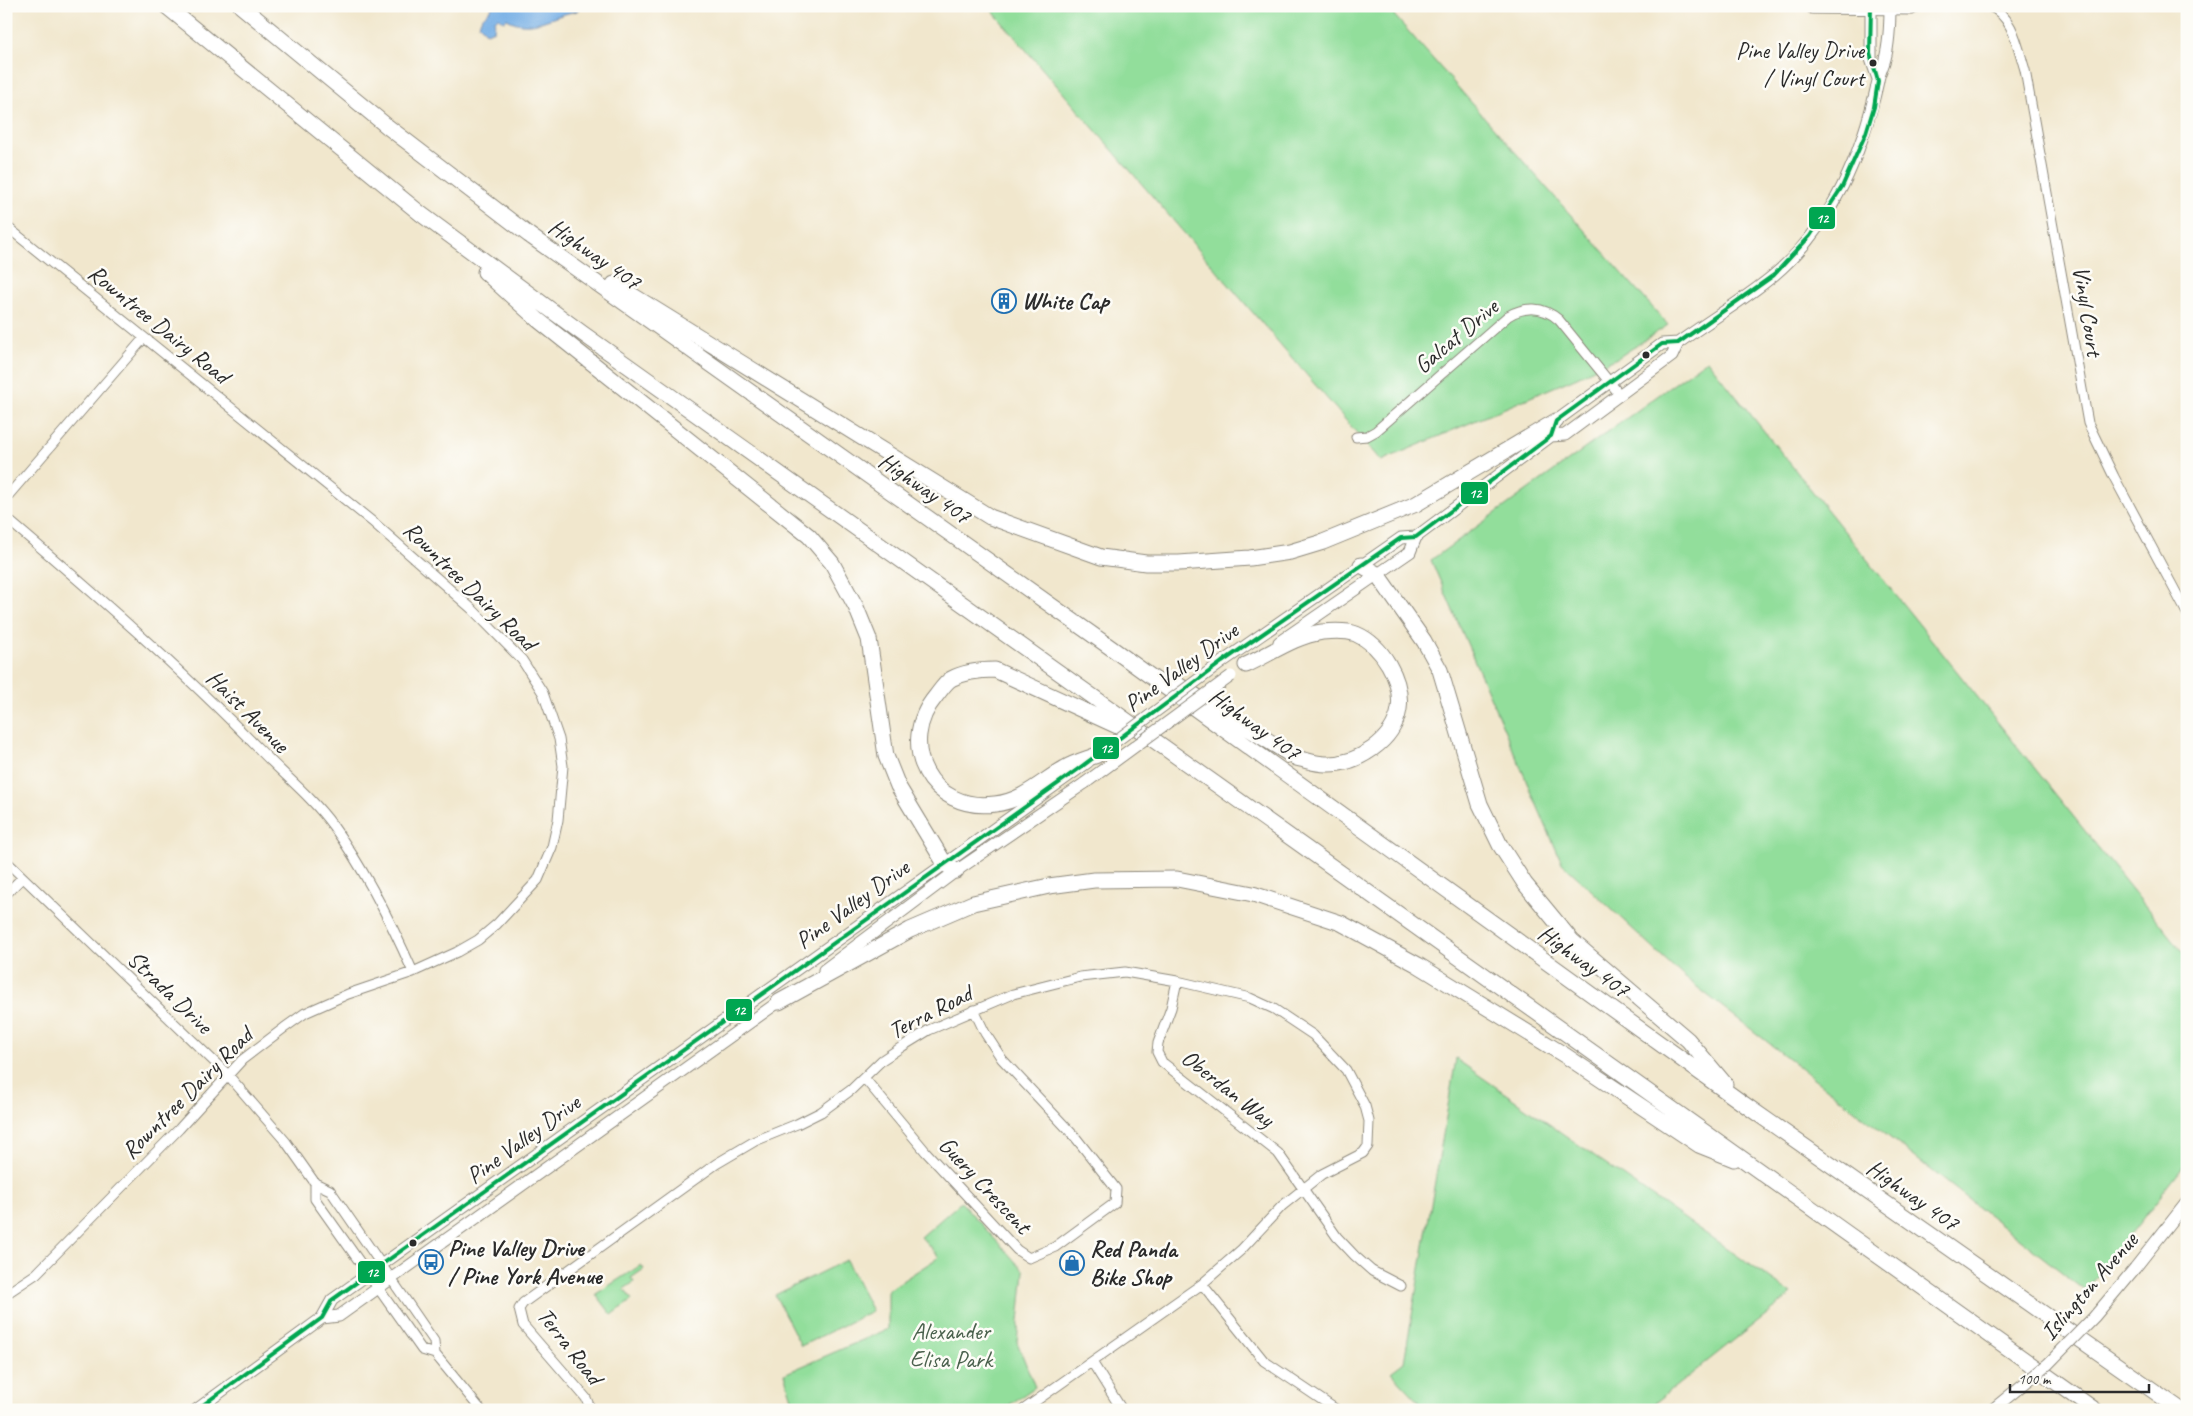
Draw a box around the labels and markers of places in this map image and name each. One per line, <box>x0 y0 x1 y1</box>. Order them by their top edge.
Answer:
place label: Pine Valley Drive / Vinyl Court <box>1736 36 1866 93</box>
marker: Pine Valley Drive / Vinyl Court <box>1868 58 1878 68</box>
place label: White Cap <box>1022 286 1111 316</box>
building icon: White Cap <box>991 288 1017 314</box>
unlabelled marker <box>1641 350 1651 360</box>
place label: Pine Valley Drive / Pine York Avenue <box>448 1233 604 1291</box>
place label: Red Panda Bike Shop <box>1090 1234 1179 1292</box>
unlabelled marker <box>408 1238 418 1248</box>
bus stop icon: Pine Valley Drive / Pine York Avenue <box>418 1249 444 1275</box>
shop icon: Red Panda Bike Shop <box>1059 1250 1085 1276</box>

